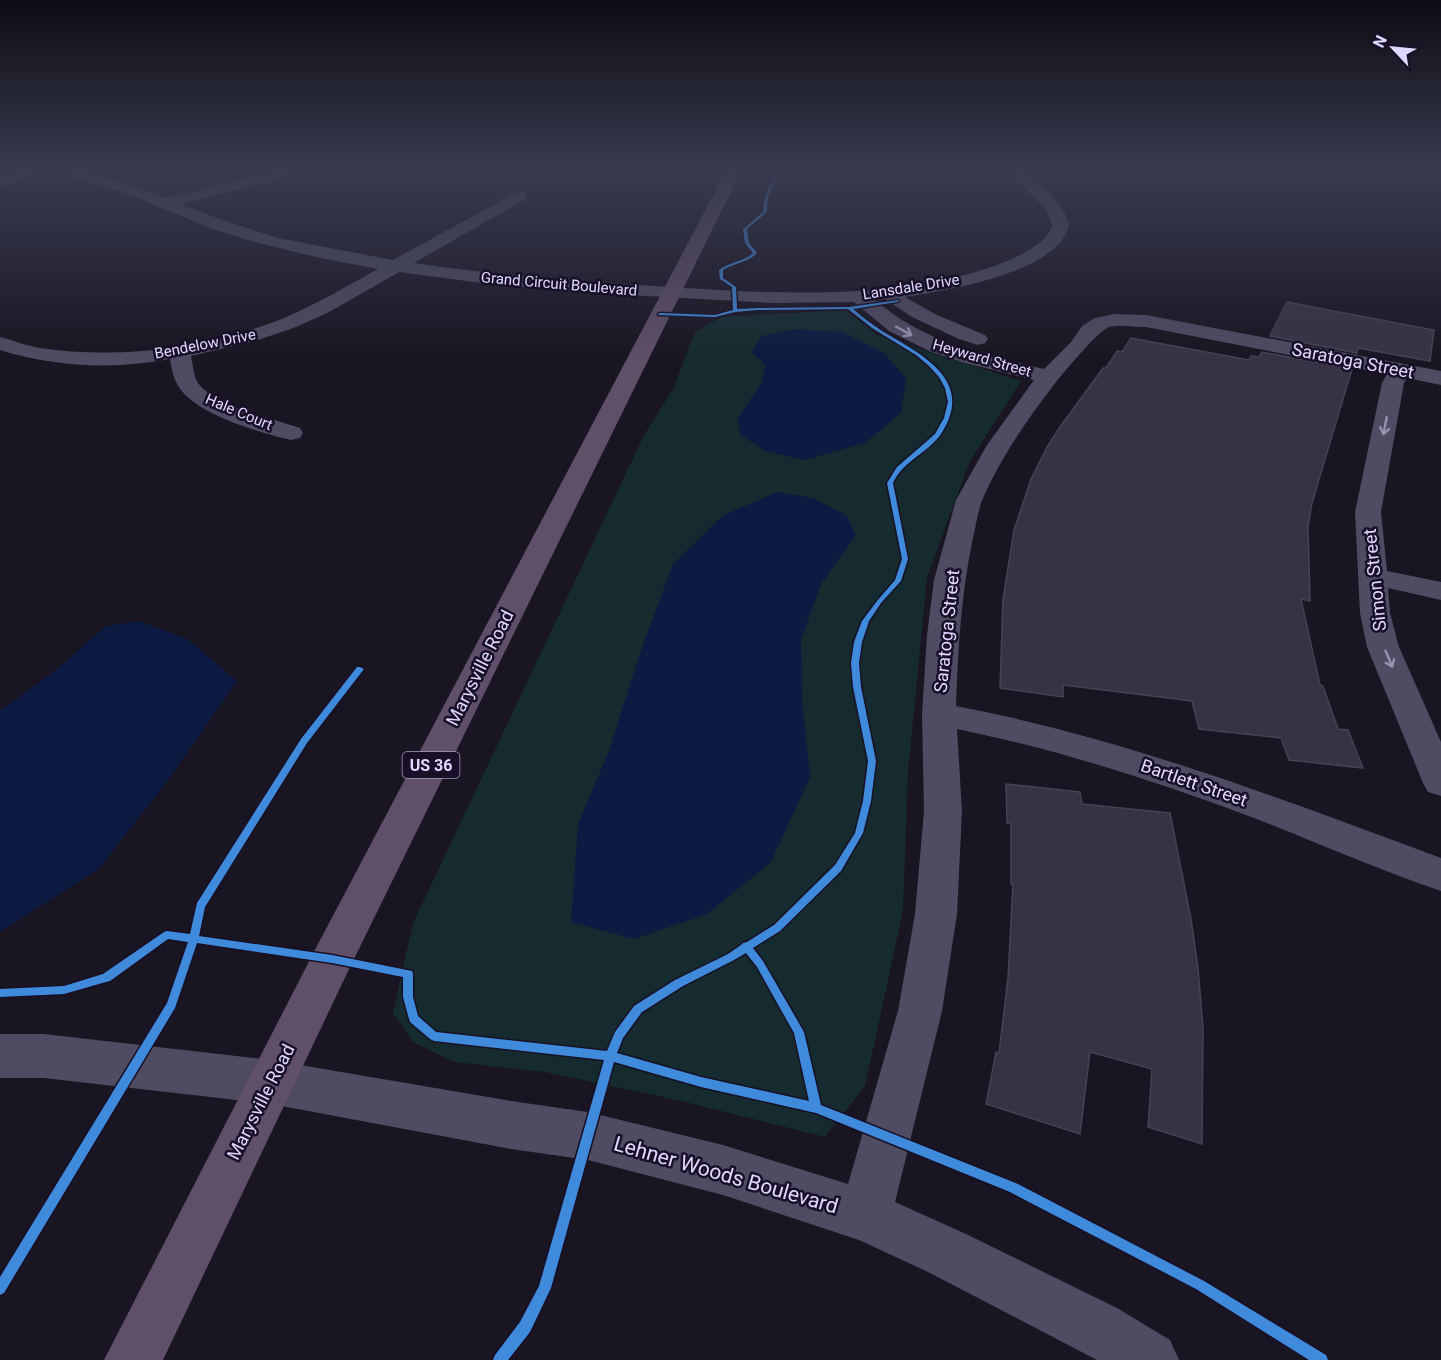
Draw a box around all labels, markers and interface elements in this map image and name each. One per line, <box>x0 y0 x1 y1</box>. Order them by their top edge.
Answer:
north arrow <box>1363 18 1423 78</box>
text: N <box>1369 32 1391 51</box>
street label: Grand Circuit Boulevard <box>480 268 638 300</box>
street label: Lansdale Drive <box>861 270 961 304</box>
street label: Bendelow Drive <box>153 325 257 363</box>
one-way arrow <box>895 326 913 337</box>
street label: Heyward Street <box>931 335 1033 381</box>
street label: Saratoga Street <box>1290 338 1416 383</box>
street label: Hale Court <box>203 390 275 434</box>
one-way arrow <box>1379 415 1390 435</box>
street label: Simon Street <box>1359 528 1390 632</box>
street label: Saratoga Street <box>930 568 963 694</box>
street label: Marysville Road <box>441 607 518 729</box>
one-way arrow <box>1383 649 1395 667</box>
road number: US 36 <box>402 752 460 778</box>
street label: Bartlett Street <box>1138 755 1250 811</box>
street label: Marysville Road <box>222 1041 299 1163</box>
street label: Lehner Woods Boulevard <box>611 1131 841 1219</box>

